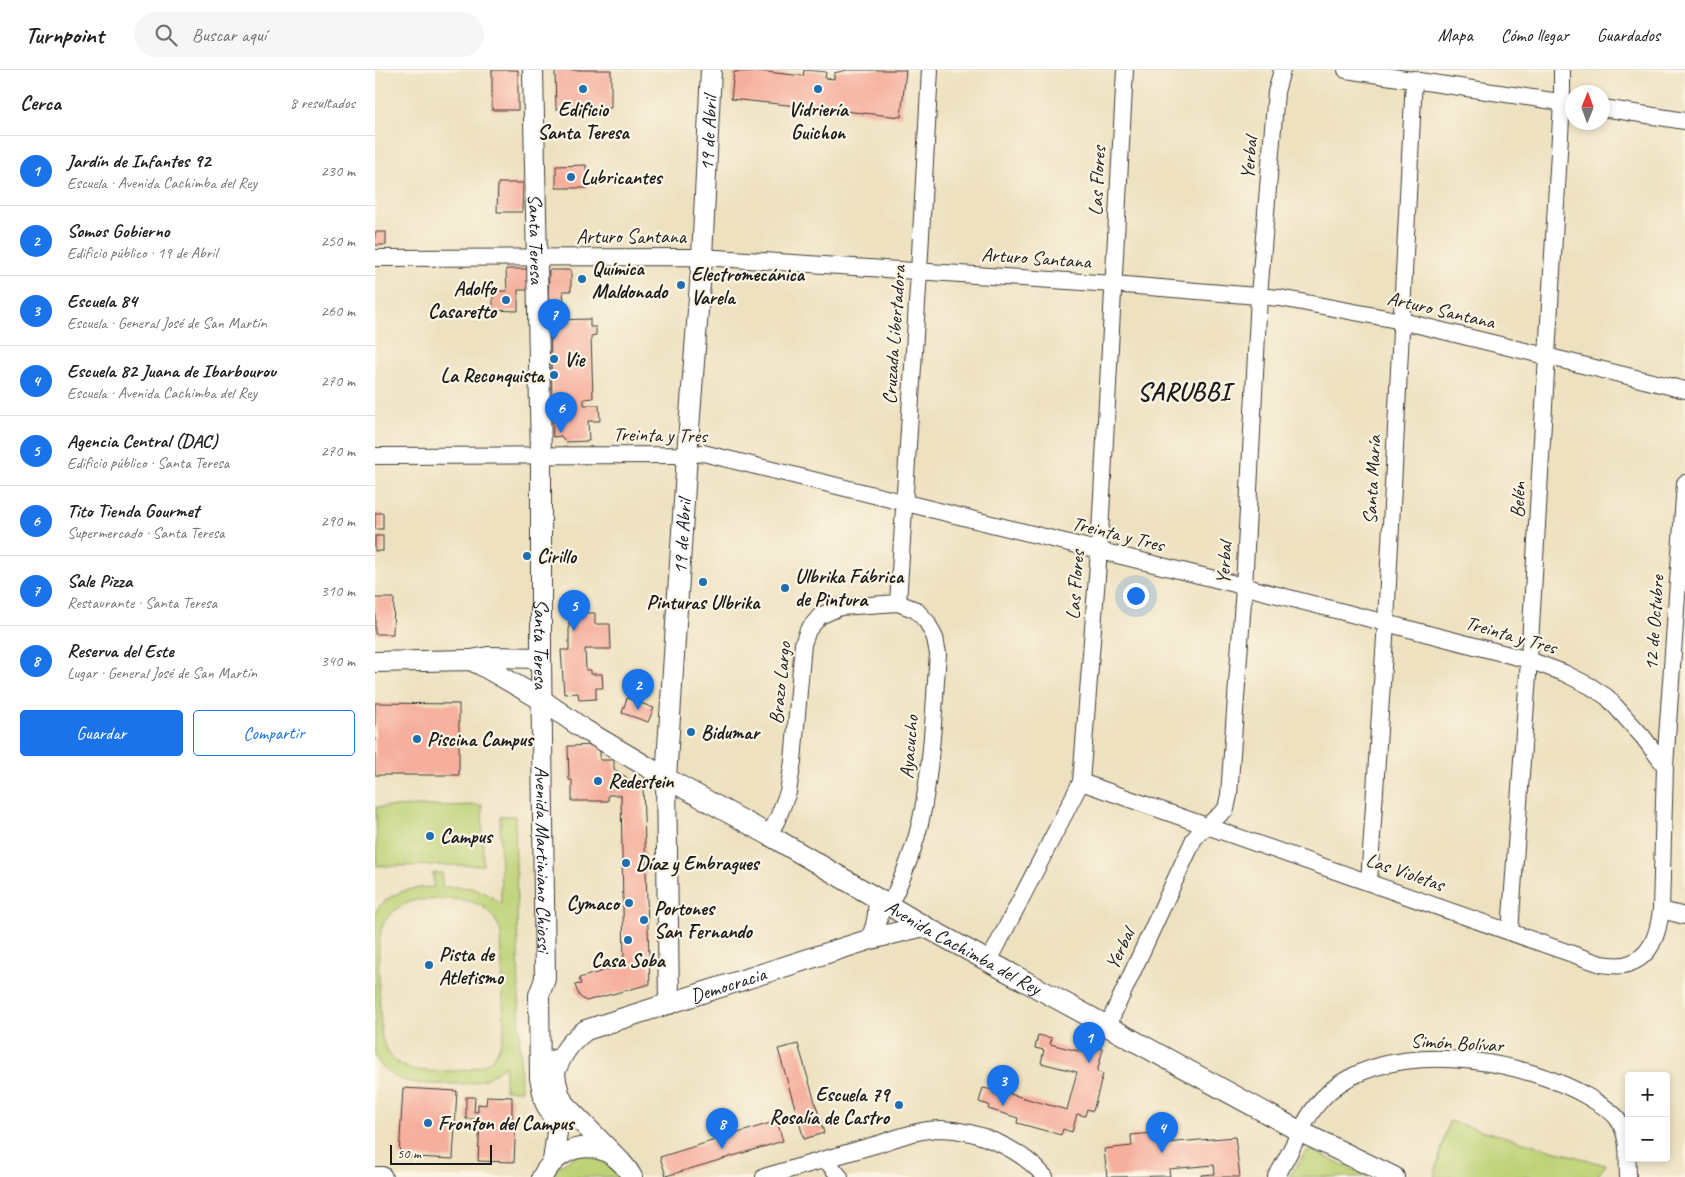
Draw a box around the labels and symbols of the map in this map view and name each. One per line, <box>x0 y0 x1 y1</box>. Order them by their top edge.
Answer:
marker: Edificio Santa Teresa <box>577 83 589 95</box>
marker: Vidriería Guichon <box>812 83 824 95</box>
north arrow <box>1565 85 1610 130</box>
street label: 19 de Abril <box>694 92 722 172</box>
place label: Edificio Santa Teresa <box>537 97 630 145</box>
place label: Vidriería Guichon <box>788 97 850 145</box>
street label: Yerbal <box>1235 132 1264 180</box>
street label: Las Flores <box>1083 144 1111 216</box>
place label: Lubricantes <box>581 165 663 190</box>
marker: Lubricantes <box>565 171 577 183</box>
street label: Santa Teresa <box>523 194 550 286</box>
street label: Arturo Santana <box>576 224 688 249</box>
street label: Arturo Santana <box>981 242 1093 274</box>
place label: Química Maldonado <box>592 256 669 304</box>
place label: Electromecánica Varela <box>691 262 806 310</box>
street label: Cruzada Libertadora <box>877 263 911 405</box>
marker: Química Maldonado <box>576 273 588 285</box>
place label: Adolfo Casaretto <box>428 276 498 324</box>
marker: Electromecánica Varela <box>675 279 687 291</box>
street label: Arturo Santana <box>1385 286 1499 335</box>
marker: Adolfo Casaretto <box>500 294 512 306</box>
pin: 7 <box>538 299 570 340</box>
place label: Vie <box>564 347 586 372</box>
marker: Vie <box>548 353 560 365</box>
place label: La Reconquista <box>441 363 546 388</box>
marker: La Reconquista <box>548 369 560 381</box>
district label: SARUBBI <box>1137 376 1235 408</box>
pin: 6 <box>545 392 577 433</box>
street label: Treinta y Tres <box>613 422 709 448</box>
street label: Santa María <box>1357 434 1387 525</box>
street label: Belén <box>1505 480 1531 519</box>
street label: 19 de Abril <box>667 495 697 575</box>
street label: Treinta y Tres <box>1069 511 1169 558</box>
street label: Yerbal <box>1210 537 1238 585</box>
place label: Cirillo <box>537 544 578 569</box>
street label: Las Flores <box>1060 547 1090 620</box>
marker: Cirillo <box>521 550 533 562</box>
place label: Ulbrika Fábrica de Pintura <box>795 564 905 612</box>
street label: 12 de Octubre <box>1638 573 1670 671</box>
marker: Pinturas Ulbrika <box>697 576 709 588</box>
marker: Ulbrika Fábrica de Pintura <box>779 582 791 594</box>
your location <box>1123 583 1149 609</box>
pin: 5 <box>558 590 590 631</box>
place label: Pinturas Ulbrika <box>646 590 761 615</box>
street label: Santa Teresa <box>529 599 554 691</box>
street label: Treinta y Tres <box>1462 610 1562 661</box>
street label: Brazo Largo <box>763 640 797 725</box>
pin: 2 <box>622 669 654 710</box>
street label: Ayacucho <box>894 713 924 780</box>
place label: Bidumar <box>701 720 762 745</box>
marker: Bidumar <box>685 726 697 738</box>
place label: Piscina Campus <box>427 727 535 752</box>
marker: Piscina Campus <box>411 733 423 745</box>
street label: Avenida Martiniano Chiossi <box>530 765 557 955</box>
place label: Redestein <box>608 769 674 794</box>
marker: Redestein <box>592 775 604 787</box>
place label: Campus <box>440 824 494 849</box>
marker: Campus <box>424 830 436 842</box>
street label: Las Violetas <box>1363 847 1449 898</box>
place label: Díaz y Embragues <box>636 851 761 877</box>
marker: Díaz y Embragues <box>620 857 632 869</box>
place label: Cymaco <box>567 891 621 916</box>
street label: Avenida Cachimba del Rey <box>881 894 1047 1001</box>
place label: Portones San Fernando <box>654 896 754 944</box>
marker: Cymaco <box>623 897 635 909</box>
marker: Portones San Fernando <box>638 914 650 926</box>
street label: Yerbal <box>1100 921 1142 974</box>
marker: Casa Soba <box>622 934 634 946</box>
place label: Pista de Atletismo <box>439 942 505 990</box>
place label: Casa Soba <box>591 948 667 973</box>
marker: Pista de Atletismo <box>423 959 435 971</box>
street label: Democracia <box>687 960 771 1008</box>
pin: 1 <box>1073 1022 1105 1063</box>
street label: Simón Bolívar <box>1410 1028 1506 1058</box>
pin: 3 <box>987 1065 1019 1106</box>
place label: Escuela 79 Rosalía de Castro <box>769 1082 891 1130</box>
marker: Escuela 79 Rosalía de Castro <box>893 1099 905 1111</box>
pin: 8 <box>706 1108 738 1149</box>
place label: Fronton del Campus <box>438 1111 576 1136</box>
pin: 4 <box>1146 1112 1178 1153</box>
marker: Fronton del Campus <box>422 1117 434 1129</box>
scale bar <box>390 1142 493 1165</box>

